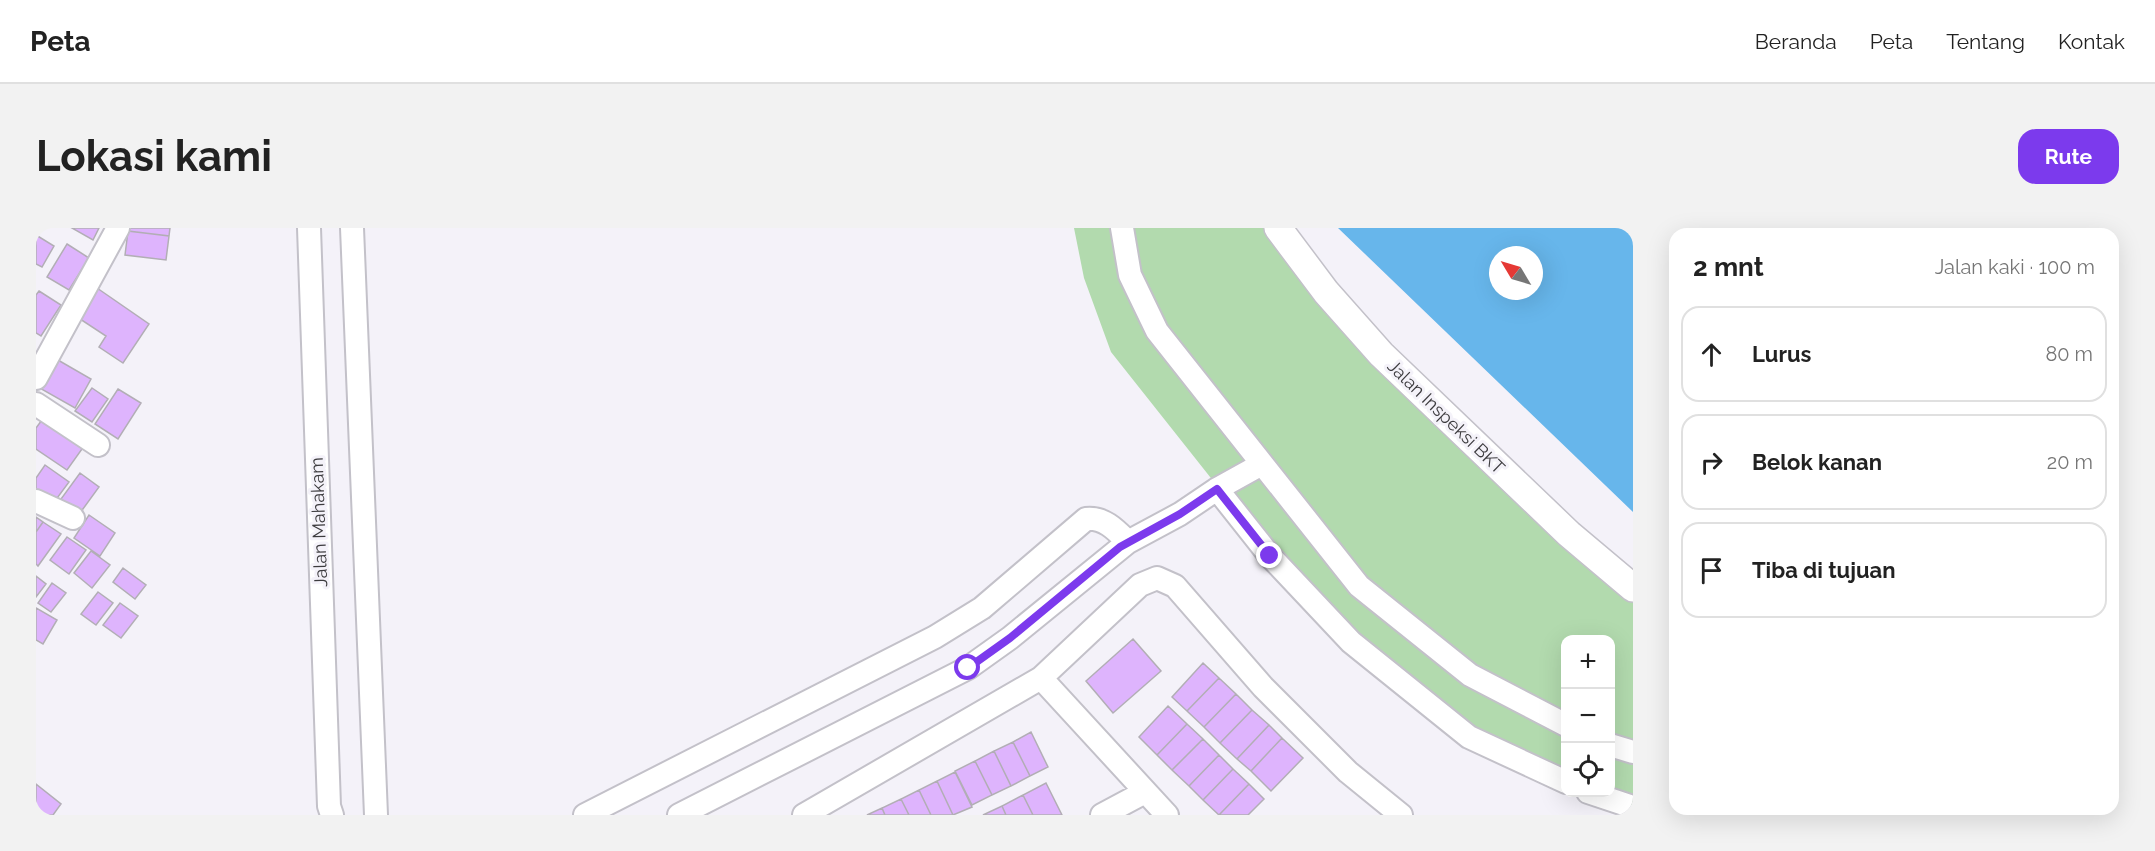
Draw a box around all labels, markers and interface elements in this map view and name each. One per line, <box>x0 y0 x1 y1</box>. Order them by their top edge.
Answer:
text: Peta <box>30 25 91 58</box>
text: Beranda <box>1755 29 1837 54</box>
text: Peta <box>1870 29 1913 54</box>
text: Tentang <box>1946 29 2025 54</box>
text: Kontak <box>2058 29 2125 54</box>
button: Rute <box>2018 129 2119 184</box>
text: Lokasi kami <box>36 132 272 181</box>
north arrow <box>1489 246 1543 300</box>
text: 2 mnt <box>1693 252 1764 282</box>
text: Jalan kaki · 100 m <box>1935 255 2095 279</box>
icon: ahead <box>1695 338 1728 371</box>
text: Lurus <box>1752 341 1811 367</box>
text: 80 m <box>2045 342 2093 366</box>
street label: Jalan Inspeksi BKT <box>1383 355 1509 478</box>
icon: right <box>1695 446 1728 479</box>
text: Belok kanan <box>1752 449 1882 475</box>
text: 20 m <box>2047 450 2093 474</box>
street label: Jalan Mahakam <box>306 457 331 587</box>
route end <box>1256 542 1282 568</box>
icon: arrive <box>1695 554 1728 587</box>
text: Tiba di tujuan <box>1752 557 1895 583</box>
map controls <box>1561 635 1615 797</box>
button: + <box>1561 635 1615 689</box>
route start <box>954 654 980 680</box>
button: − <box>1561 689 1615 743</box>
button: locate <box>1561 743 1615 797</box>

